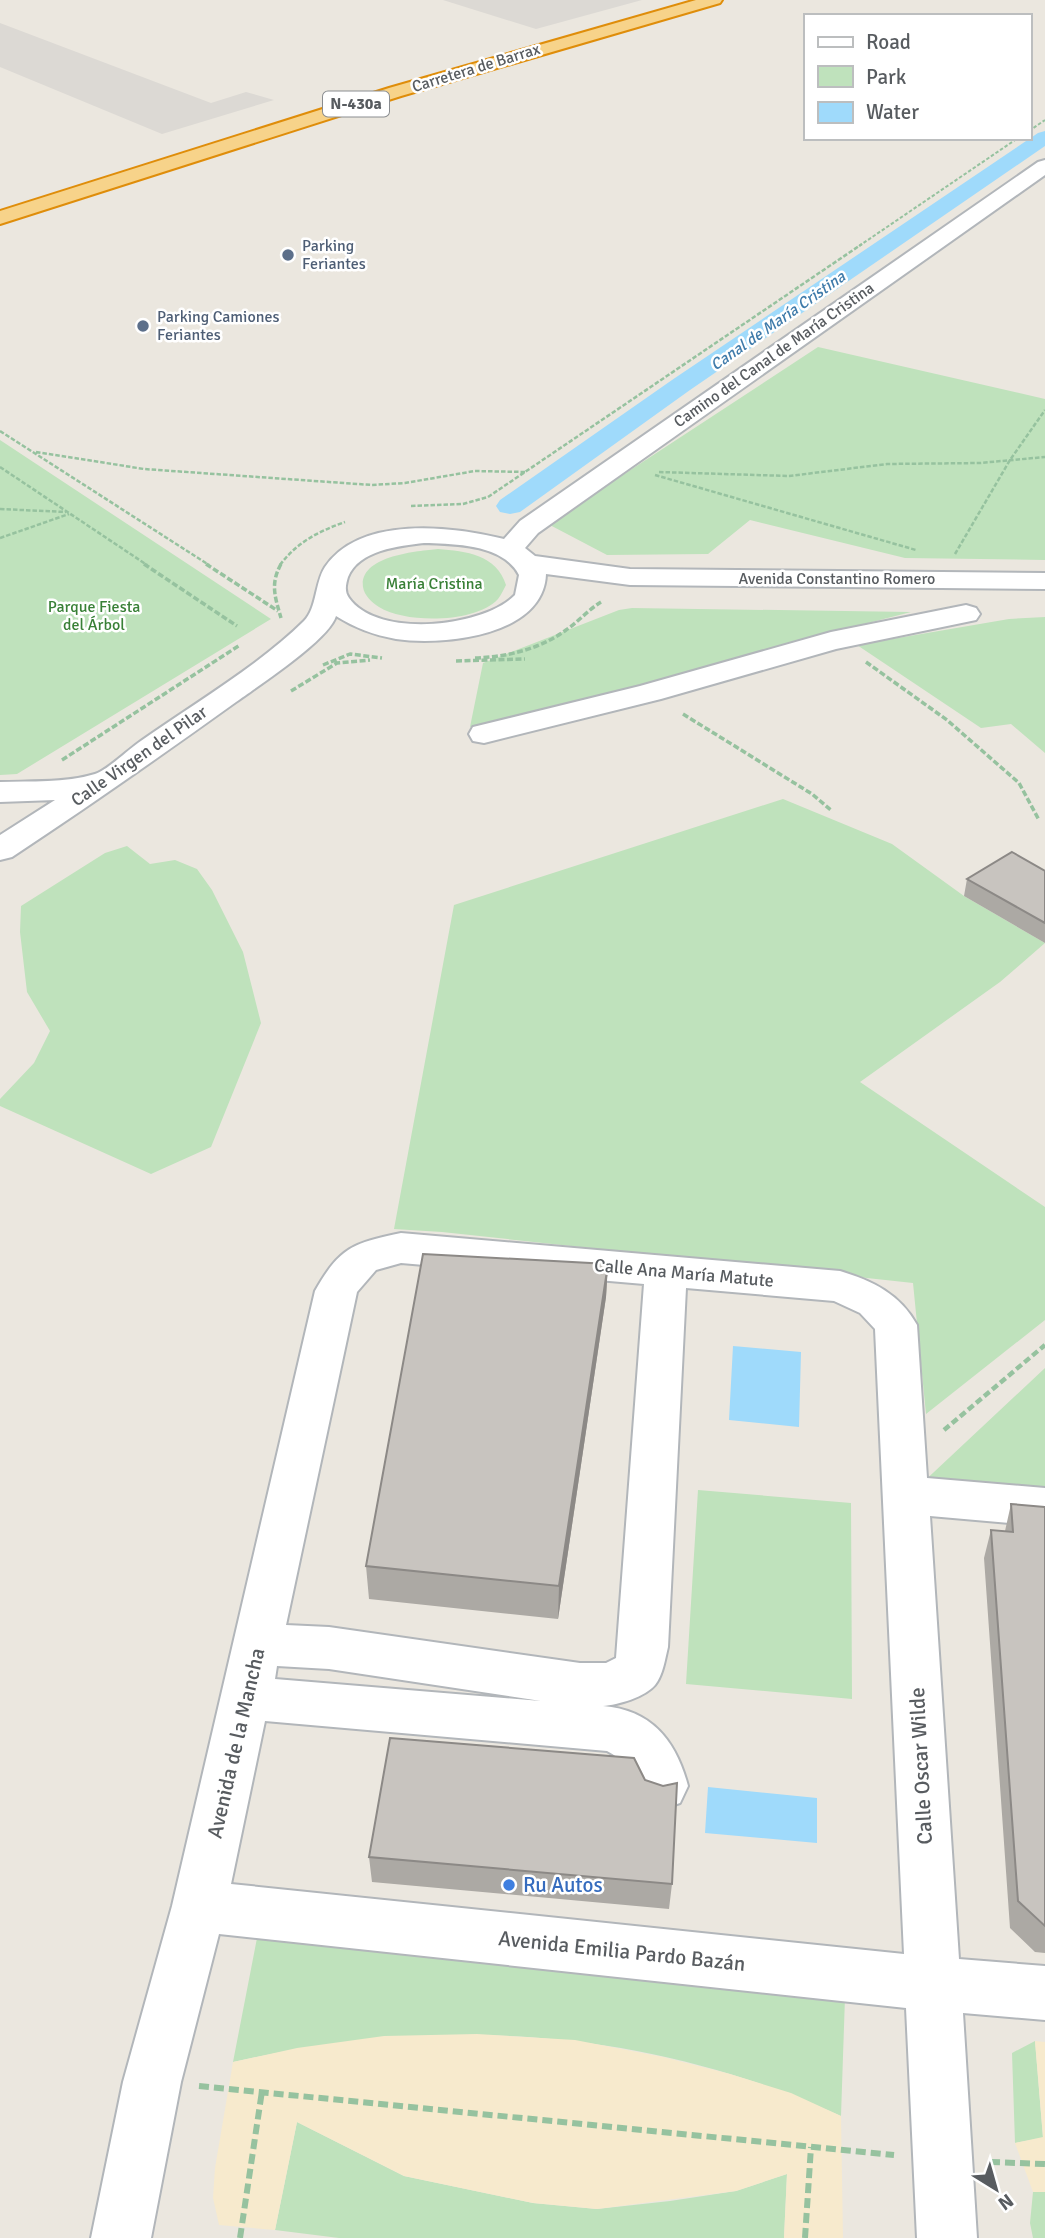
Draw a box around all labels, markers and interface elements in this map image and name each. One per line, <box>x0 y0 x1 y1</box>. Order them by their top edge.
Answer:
legend <box>804 14 1031 140</box>
text: Road <box>866 29 911 55</box>
street label: Carretera de Barrax <box>410 39 543 97</box>
text: Park <box>866 64 907 90</box>
road number: N-430a <box>323 92 389 116</box>
text: Water <box>866 99 919 125</box>
place label: Parking Feriantes <box>302 236 366 274</box>
marker: Parking Feriantes <box>280 247 296 263</box>
water label: Canal de María Cristina <box>707 266 850 375</box>
street label: Camino del Canal de María Cristina <box>670 278 878 432</box>
place label: Parking Camiones Feriantes <box>157 307 280 345</box>
marker: Parking Camiones Feriantes <box>135 318 151 334</box>
street label: Avenida Constantino Romero <box>739 569 935 589</box>
park label: María Cristina <box>385 574 483 594</box>
park label: Parque Fiesta del Árbol <box>48 597 140 635</box>
street label: Calle Virgen del Pilar <box>67 701 212 811</box>
street label: Calle Ana María Matute <box>593 1254 775 1292</box>
street label: Avenida de la Mancha <box>201 1645 271 1841</box>
street label: Calle Oscar Wilde <box>904 1687 938 1845</box>
place label: Ru Autos <box>523 1872 603 1898</box>
marker: Ru Autos <box>501 1877 517 1893</box>
street label: Avenida Emilia Pardo Bazán <box>497 1925 747 1977</box>
north arrow <box>961 2154 1031 2224</box>
text: N <box>993 2188 1018 2215</box>

